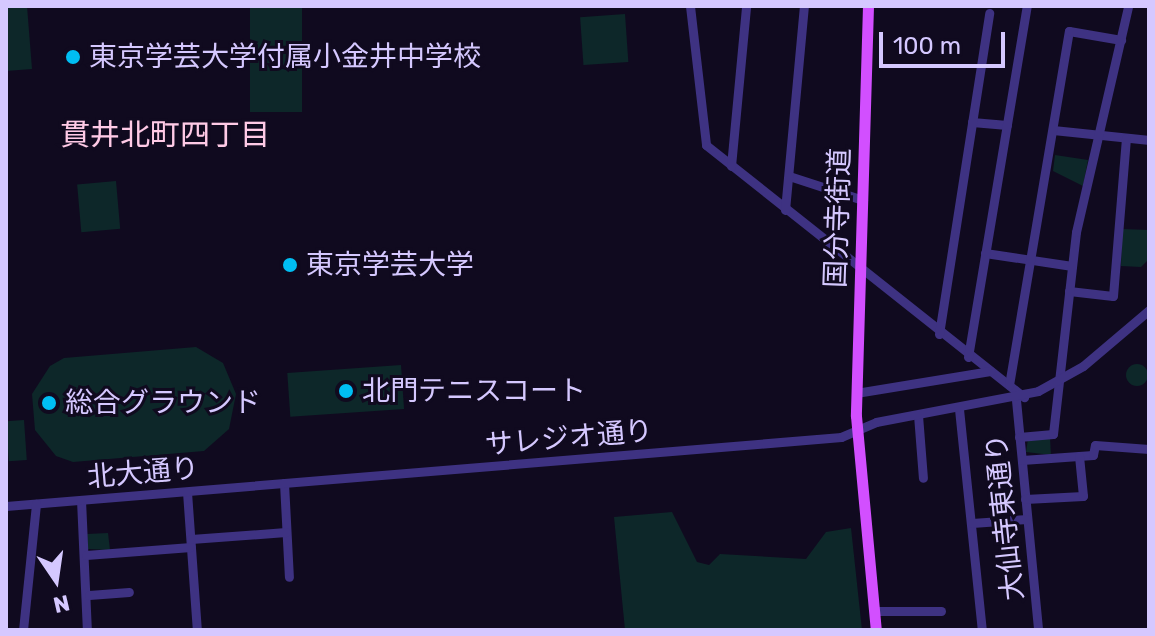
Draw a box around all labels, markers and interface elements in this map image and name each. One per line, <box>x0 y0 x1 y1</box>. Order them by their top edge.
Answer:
scale bar <box>883 16 1009 66</box>
text: 100 m <box>893 32 961 60</box>
place label: 東京学芸大学付属小金井中学校 <box>89 40 481 74</box>
marker: 東京学芸大学付属小金井中学校 <box>64 48 82 66</box>
district label: 貫井北町四丁目 <box>60 117 270 153</box>
street label: 国分寺街道 <box>819 147 857 289</box>
place label: 東京学芸大学 <box>306 248 474 282</box>
marker: 東京学芸大学 <box>281 256 299 274</box>
place label: 北門テニスコート <box>362 374 586 408</box>
marker: 北門テニスコート <box>337 382 355 400</box>
place label: 総合グラウンド <box>65 386 261 420</box>
marker: 総合グラウンド <box>40 394 58 412</box>
street label: サレジオ通り <box>484 414 654 462</box>
street label: 大仙寺東通り <box>980 432 1030 602</box>
street label: 北大通り <box>86 451 200 495</box>
north arrow <box>16 540 96 620</box>
text: N <box>51 589 72 619</box>

